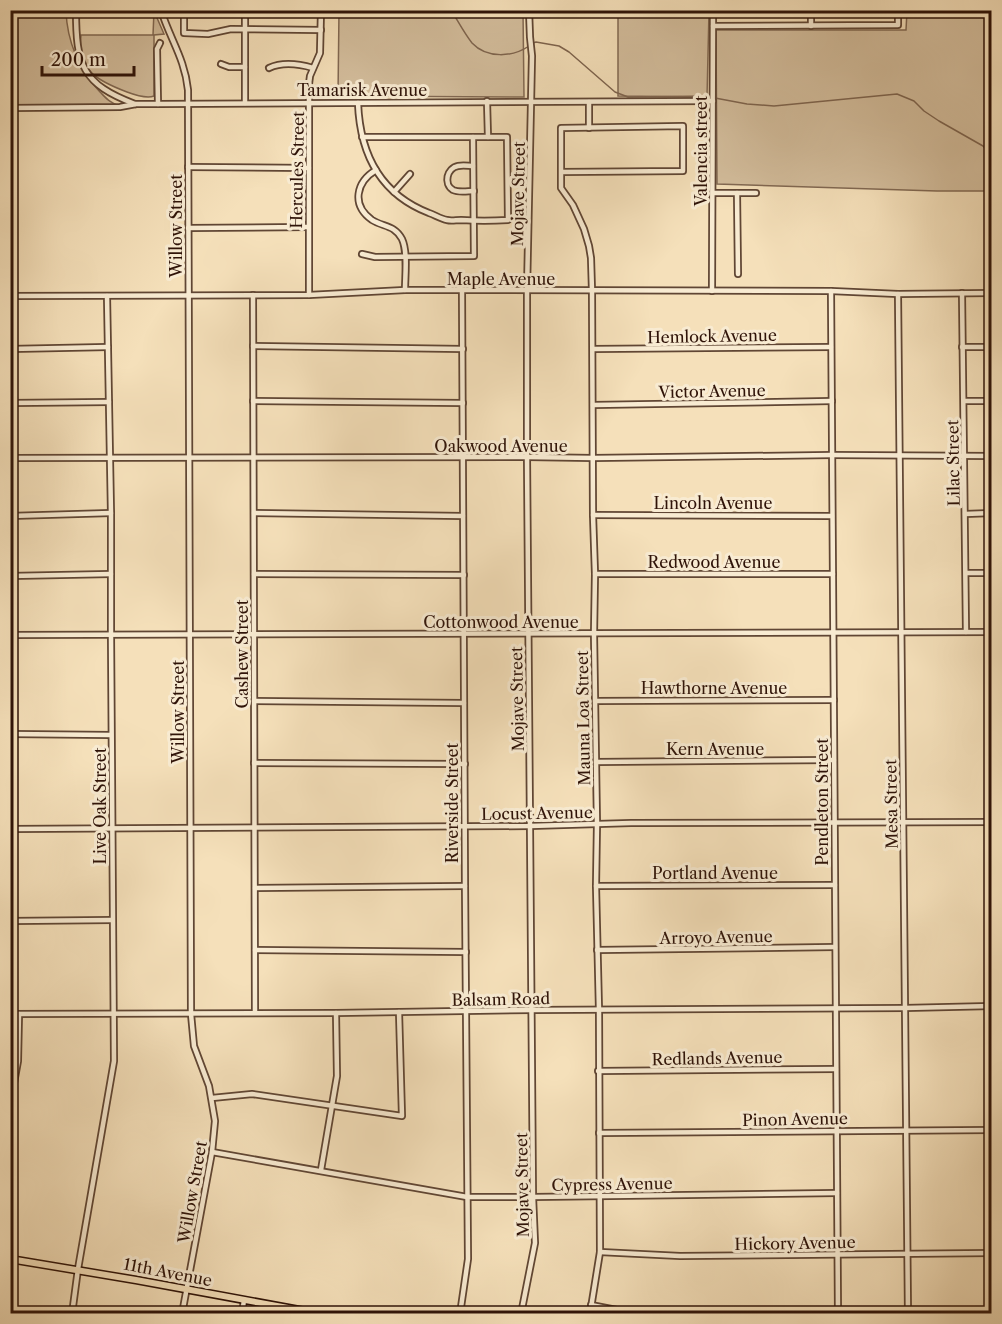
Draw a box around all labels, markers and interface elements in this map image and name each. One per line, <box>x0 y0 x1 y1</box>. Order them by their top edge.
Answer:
scale bar <box>42 39 134 77</box>
text: 200 m <box>51 49 106 71</box>
street label: Tamarisk Avenue <box>297 80 427 100</box>
street label: Valencia street <box>691 95 711 207</box>
street label: Hercules Street <box>286 111 308 229</box>
street label: Mojave Street <box>507 141 529 247</box>
street label: Willow Street <box>166 174 186 279</box>
street label: Maple Avenue <box>447 269 555 289</box>
street label: Hemlock Avenue <box>647 325 777 347</box>
street label: Victor Avenue <box>657 380 766 402</box>
street label: Lilac Street <box>942 419 964 506</box>
street label: Oakwood Avenue <box>434 436 568 456</box>
street label: Lincoln Avenue <box>654 493 772 513</box>
street label: Redwood Avenue <box>648 552 780 572</box>
street label: Cashew Street <box>232 599 252 708</box>
street label: Cottonwood Avenue <box>423 612 579 632</box>
street label: Mojave Street <box>506 646 528 752</box>
street label: Mauna Loa Street <box>572 650 594 786</box>
street label: Willow Street <box>168 660 188 765</box>
street label: Hawthorne Avenue <box>641 678 787 698</box>
street label: Pendleton Street <box>812 738 832 866</box>
street label: Kern Avenue <box>666 739 764 759</box>
street label: Riverside Street <box>442 742 462 863</box>
street label: Live Oak Street <box>90 747 110 864</box>
street label: Mesa Street <box>880 759 902 849</box>
street label: Locust Avenue <box>481 802 593 824</box>
street label: Portland Avenue <box>652 863 778 883</box>
street label: Arroyo Avenue <box>658 926 773 948</box>
street label: Balsam Road <box>452 988 551 1010</box>
street label: Redlands Avenue <box>651 1047 783 1069</box>
street label: Pinon Avenue <box>742 1108 848 1130</box>
street label: Mojave Street <box>511 1132 533 1238</box>
street label: Willow Street <box>173 1139 211 1246</box>
street label: Cypress Avenue <box>551 1173 673 1195</box>
street label: Hickory Avenue <box>734 1232 856 1254</box>
street label: 11th Avenue <box>122 1254 214 1290</box>

